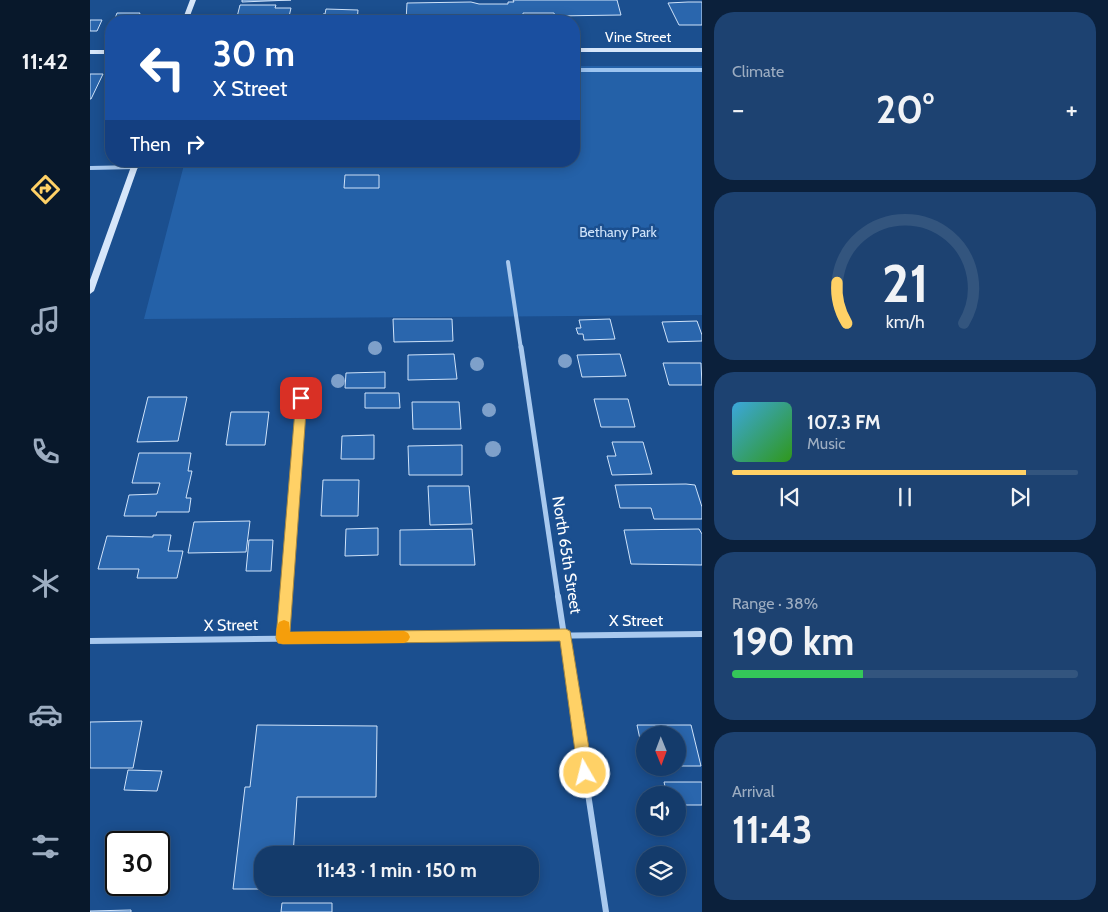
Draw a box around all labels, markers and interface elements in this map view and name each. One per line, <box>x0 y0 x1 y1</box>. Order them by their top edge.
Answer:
street label: Vine Street <box>605 28 671 46</box>
text: 30 m <box>213 32 295 75</box>
icon: left <box>130 35 195 100</box>
text: 11:42 <box>22 48 68 75</box>
text: Climate <box>732 62 784 81</box>
text: X Street <box>213 75 288 102</box>
text: 20° <box>876 86 934 133</box>
text: − <box>732 92 744 126</box>
text: + <box>1066 92 1078 126</box>
icon: right <box>181 130 209 158</box>
text: Then <box>130 133 171 156</box>
icon: directions <box>28 172 63 207</box>
park label: Bethany Park <box>579 223 658 241</box>
text: 21 <box>882 252 928 315</box>
icon: music <box>28 303 63 338</box>
text: km/h <box>885 311 925 332</box>
pin <box>280 377 322 419</box>
icon: arrive <box>287 384 315 412</box>
text: 107.3 FM <box>807 411 881 434</box>
icon: phone <box>28 434 63 469</box>
text: Music <box>807 434 845 453</box>
icon: previous <box>776 483 804 511</box>
icon: pause <box>891 483 919 511</box>
icon: next <box>1006 483 1034 511</box>
street label: North 65th Street <box>548 495 586 616</box>
icon: climate <box>28 566 63 601</box>
text: Range · 38% <box>732 594 818 613</box>
street label: X Street <box>609 611 664 630</box>
street label: X Street <box>204 615 259 635</box>
text: 190 km <box>732 618 854 665</box>
icon: car <box>28 697 63 732</box>
north arrow <box>636 726 686 776</box>
map controls <box>636 726 686 896</box>
position arrow <box>558 746 610 798</box>
text: Arrival <box>732 782 775 801</box>
button: sound <box>636 786 686 836</box>
text: 11:43 <box>732 806 813 853</box>
icon: filters <box>28 829 63 864</box>
speed limit sign: 30 <box>105 831 170 896</box>
button: layers <box>636 846 686 896</box>
text: 11:43 · 1 min · 150 m <box>316 859 477 882</box>

